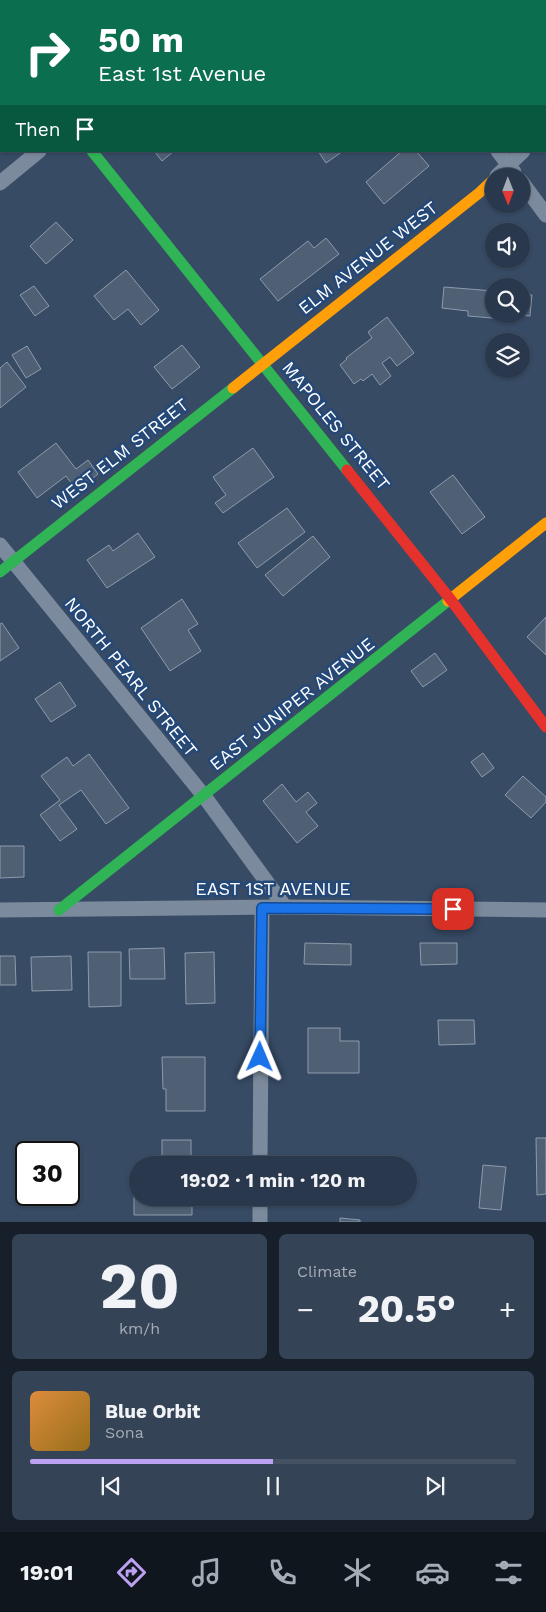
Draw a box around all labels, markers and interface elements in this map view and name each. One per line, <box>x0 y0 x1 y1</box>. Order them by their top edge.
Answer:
text: 50 m <box>98 19 184 61</box>
icon: right <box>15 20 80 85</box>
text: East 1st Avenue <box>98 61 266 86</box>
icon: arrive <box>71 115 99 143</box>
text: Then <box>15 118 61 141</box>
north arrow <box>485 168 530 212</box>
map controls <box>485 168 530 378</box>
street label: ELM AVENUE WEST <box>294 197 442 318</box>
button: sound <box>485 223 530 268</box>
button: search <box>485 278 530 323</box>
button: layers <box>485 333 530 378</box>
street label: MAPOLES STREET <box>278 357 395 494</box>
street label: WEST ELM STREET <box>47 394 192 514</box>
street label: NORTH PEARL STREET <box>61 593 202 761</box>
street label: EAST JUNIPER AVENUE <box>205 633 378 774</box>
street label: EAST 1ST AVENUE <box>195 878 351 899</box>
pin <box>432 888 474 930</box>
icon: arrive <box>439 895 467 923</box>
position arrow <box>233 1030 285 1082</box>
speed limit sign: 30 <box>15 1141 80 1206</box>
text: 19:02 · 1 min · 120 m <box>181 1169 365 1192</box>
text: 20 <box>99 1248 180 1324</box>
text: Climate <box>297 1262 357 1281</box>
text: 20.5° <box>357 1287 456 1331</box>
text: − <box>297 1293 314 1326</box>
text: + <box>499 1293 516 1326</box>
text: km/h <box>119 1319 160 1338</box>
text: Blue Orbit <box>105 1400 200 1423</box>
text: Sona <box>105 1423 144 1442</box>
icon: previous <box>97 1472 125 1500</box>
icon: pause <box>259 1472 287 1500</box>
icon: next <box>421 1472 449 1500</box>
icon: directions <box>114 1555 149 1590</box>
icon: music <box>189 1555 224 1590</box>
icon: phone <box>265 1555 300 1590</box>
icon: climate <box>340 1555 375 1590</box>
icon: car <box>415 1555 450 1590</box>
icon: filters <box>491 1555 526 1590</box>
text: 19:01 <box>20 1560 74 1585</box>

